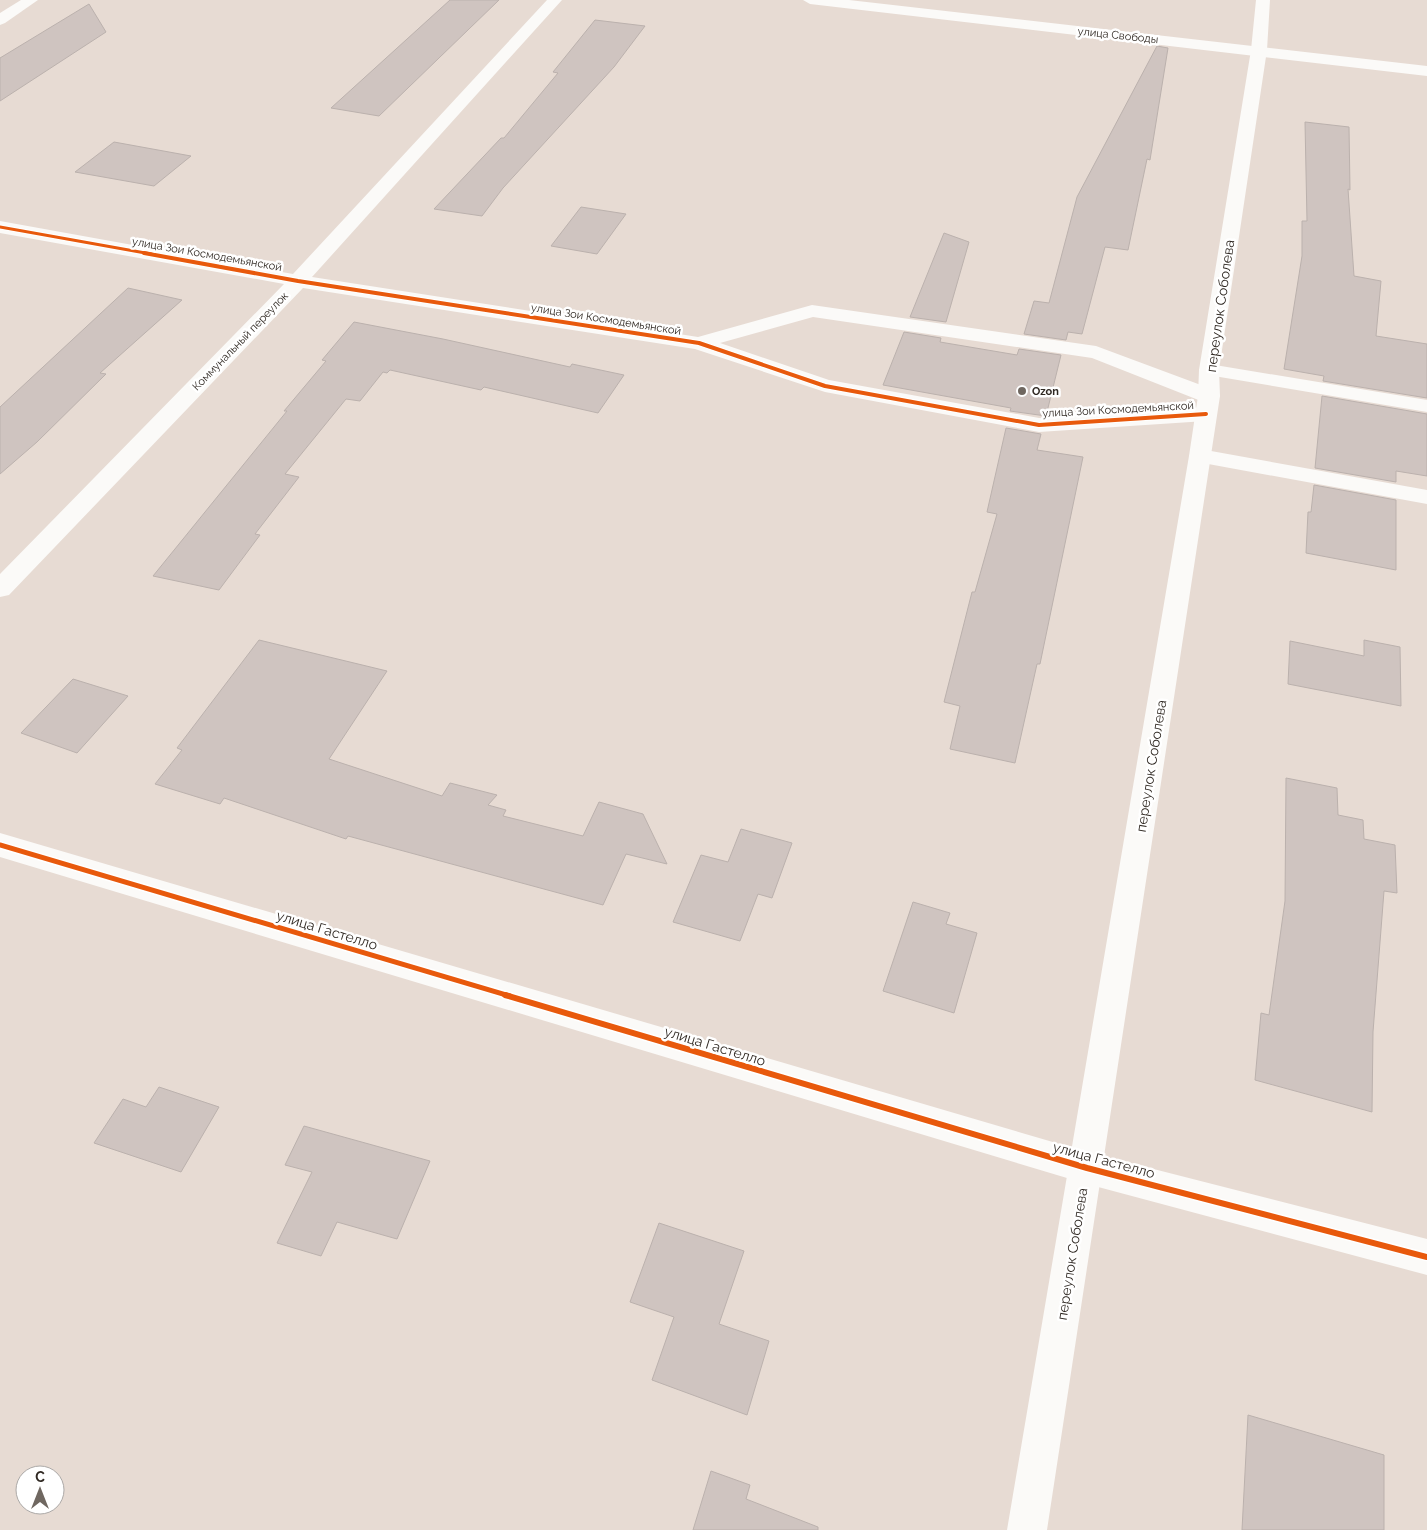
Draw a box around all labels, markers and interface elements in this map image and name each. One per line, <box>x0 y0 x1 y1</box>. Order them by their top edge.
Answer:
street label: улица Свободы <box>1077 25 1159 46</box>
street label: улица Зои Космодемьянской <box>131 235 283 274</box>
street label: переулок Соболева <box>1203 239 1237 373</box>
street label: Коммунальный переулок <box>190 289 291 393</box>
street label: улица Зои Космодемьянской <box>530 301 682 338</box>
marker: Ozon <box>1016 385 1028 397</box>
place label: Ozon <box>1032 385 1059 398</box>
street label: улица Зои Космодемьянской <box>1042 399 1194 420</box>
street label: переулок Соболева <box>1133 699 1169 833</box>
street label: улица Гастелло <box>275 907 379 953</box>
street label: улица Гастелло <box>663 1023 767 1069</box>
street label: улица Гастелло <box>1051 1139 1157 1181</box>
street label: переулок Соболева <box>1054 1187 1090 1321</box>
north arrow <box>15 1465 65 1515</box>
text: С <box>35 1469 45 1485</box>

